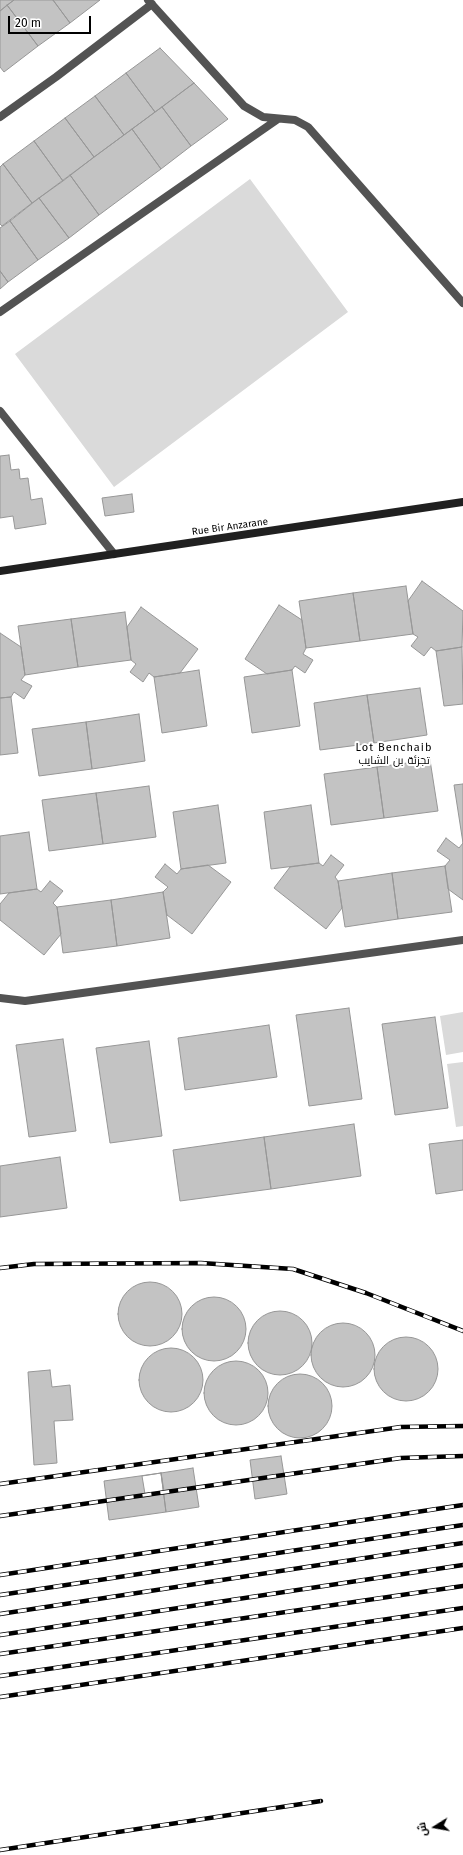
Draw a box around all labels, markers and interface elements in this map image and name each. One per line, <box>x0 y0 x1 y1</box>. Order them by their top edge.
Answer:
scale bar <box>10 8 93 34</box>
text: 20 m <box>15 16 41 30</box>
street label: Rue Bir Anzarane <box>191 516 269 538</box>
district label: Lot Benchaib تجزئة بن الشايب <box>356 741 432 767</box>
north arrow <box>415 1807 455 1847</box>
text: ش <box>415 1821 430 1838</box>

